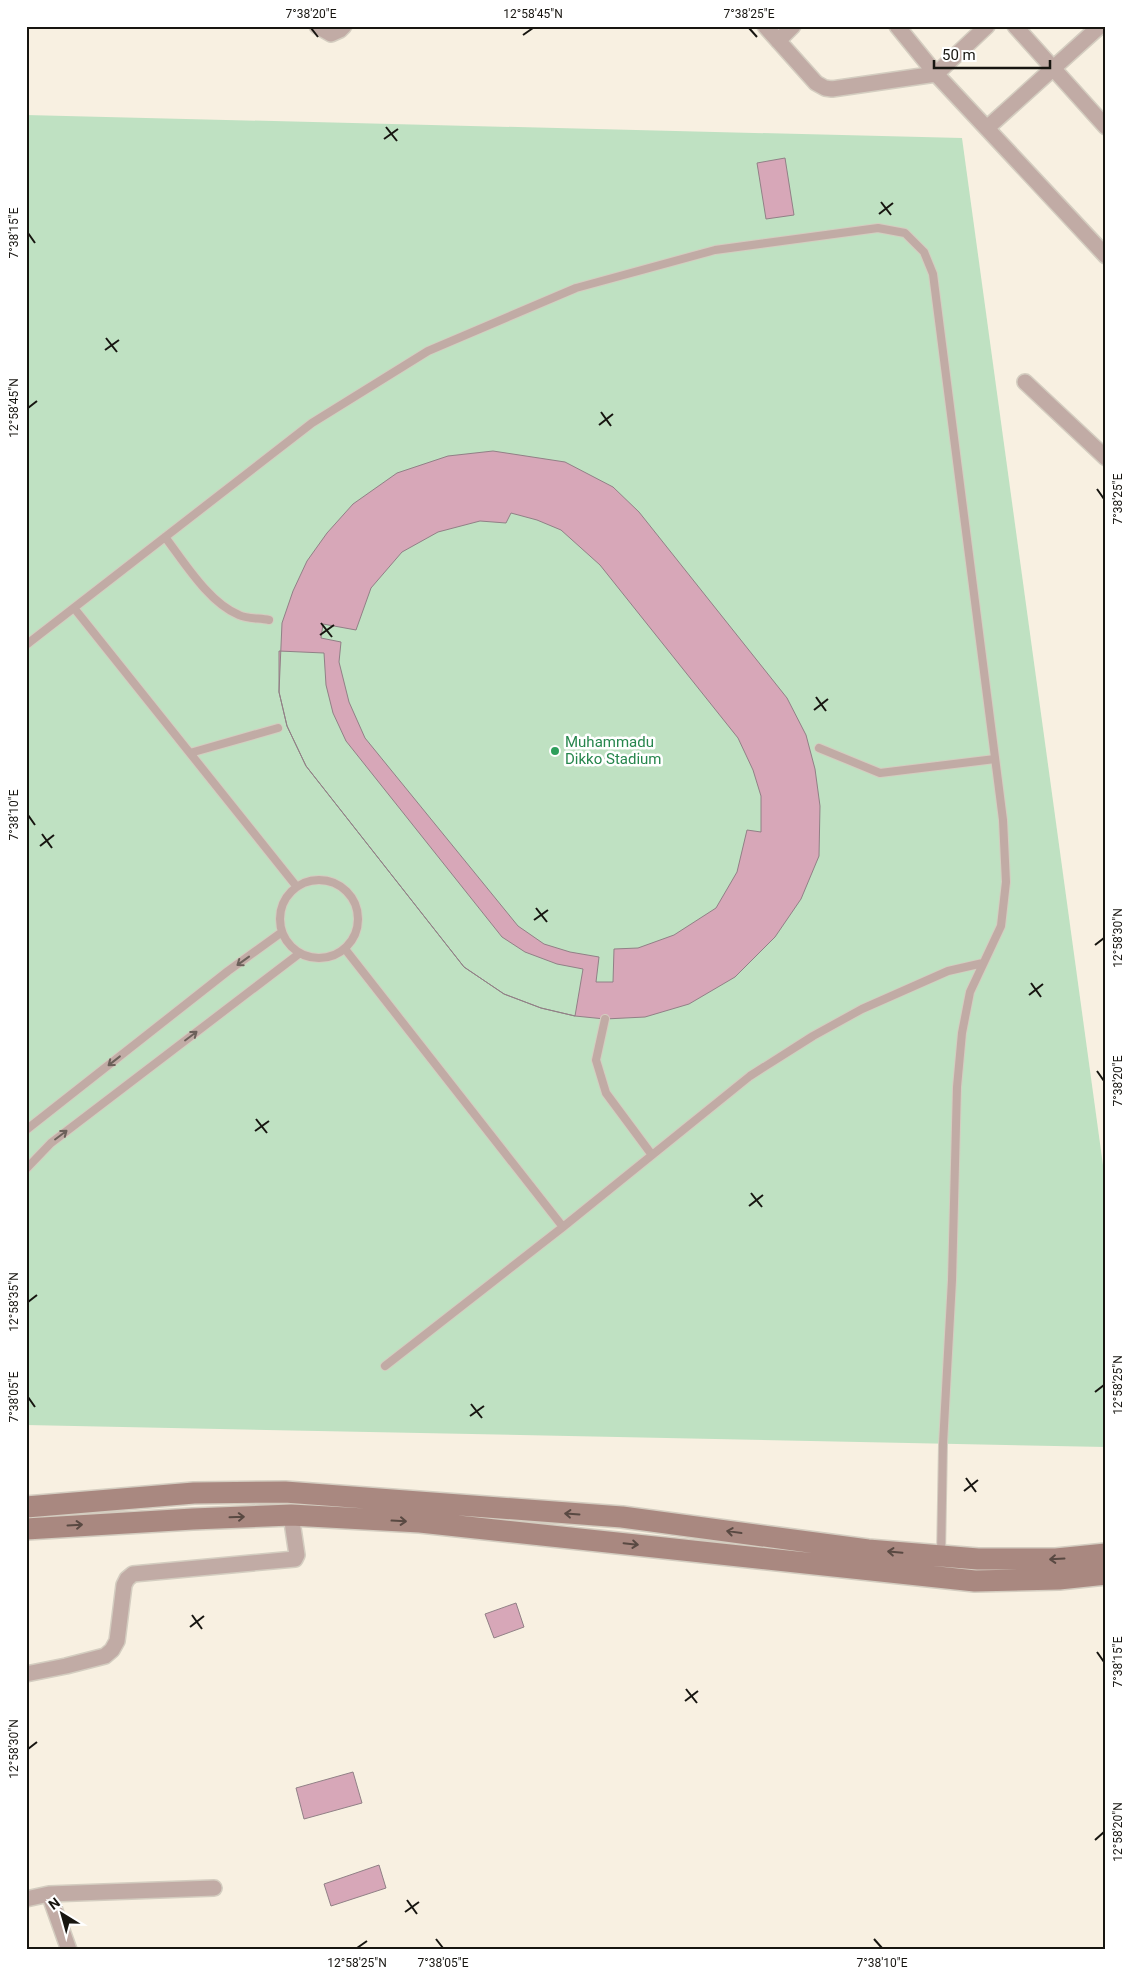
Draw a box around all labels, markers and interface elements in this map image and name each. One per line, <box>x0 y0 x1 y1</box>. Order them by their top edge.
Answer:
text: 7°38'20"E <box>286 7 337 21</box>
text: 12°58'45"N <box>503 7 563 21</box>
text: 7°38'25"E <box>724 7 775 21</box>
scale bar <box>934 38 1051 70</box>
text: 50 m <box>942 46 976 64</box>
text: 7°38'15"E <box>7 207 21 258</box>
text: 12°58'45"N <box>7 378 21 438</box>
text: 7°38'25"E <box>1111 473 1125 524</box>
place label: Muhammadu Dikko Stadium <box>565 733 661 768</box>
marker: Muhammadu Dikko Stadium <box>549 745 561 757</box>
text: 7°38'10"E <box>7 789 21 840</box>
text: 12°58'30"N <box>1111 908 1125 968</box>
one-way arrow <box>236 956 250 966</box>
one-way arrow <box>184 1031 197 1042</box>
one-way arrow <box>108 1055 121 1066</box>
text: 7°38'20"E <box>1111 1055 1125 1106</box>
one-way arrow <box>54 1130 68 1140</box>
text: 12°58'35"N <box>7 1272 21 1332</box>
text: 12°58'25"N <box>1111 1355 1125 1415</box>
text: 7°38'05"E <box>7 1371 21 1422</box>
one-way arrow <box>565 1509 581 1518</box>
one-way arrow <box>228 1512 245 1522</box>
one-way arrow <box>391 1516 407 1525</box>
one-way arrow <box>67 1521 83 1530</box>
one-way arrow <box>726 1527 742 1537</box>
one-way arrow <box>622 1539 638 1549</box>
one-way arrow <box>887 1547 903 1557</box>
one-way arrow <box>1050 1554 1066 1563</box>
text: 7°38'15"E <box>1111 1636 1125 1687</box>
text: 12°58'30"N <box>7 1719 21 1779</box>
text: 12°58'20"N <box>1111 1802 1125 1862</box>
north arrow <box>38 1888 88 1938</box>
text: N <box>45 1894 63 1913</box>
text: 12°58'25"N <box>327 1956 387 1970</box>
text: 7°38'05"E <box>418 1956 469 1970</box>
text: 7°38'10"E <box>857 1956 908 1970</box>

